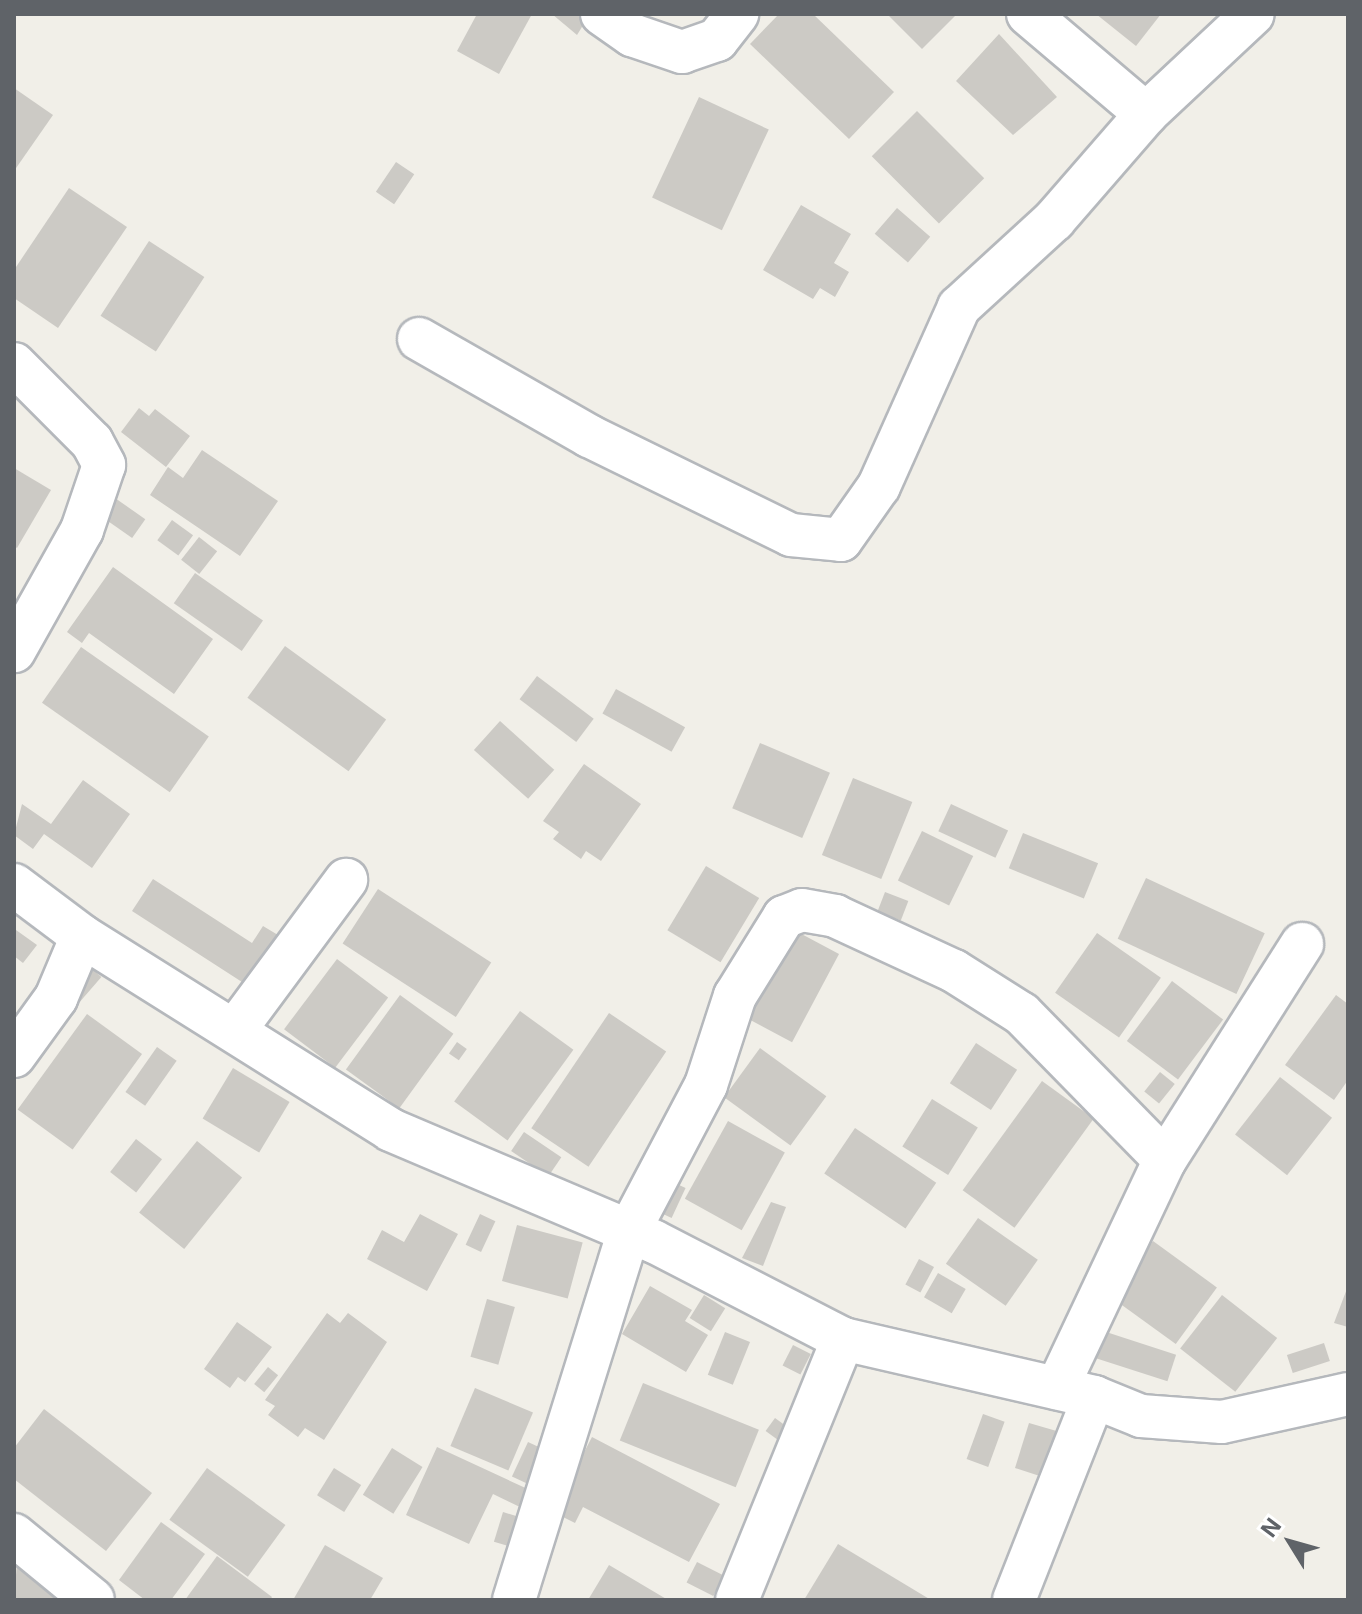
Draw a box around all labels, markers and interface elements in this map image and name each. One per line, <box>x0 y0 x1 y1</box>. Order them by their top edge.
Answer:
north arrow <box>1250 1502 1330 1582</box>
text: N <box>1255 1513 1286 1542</box>

